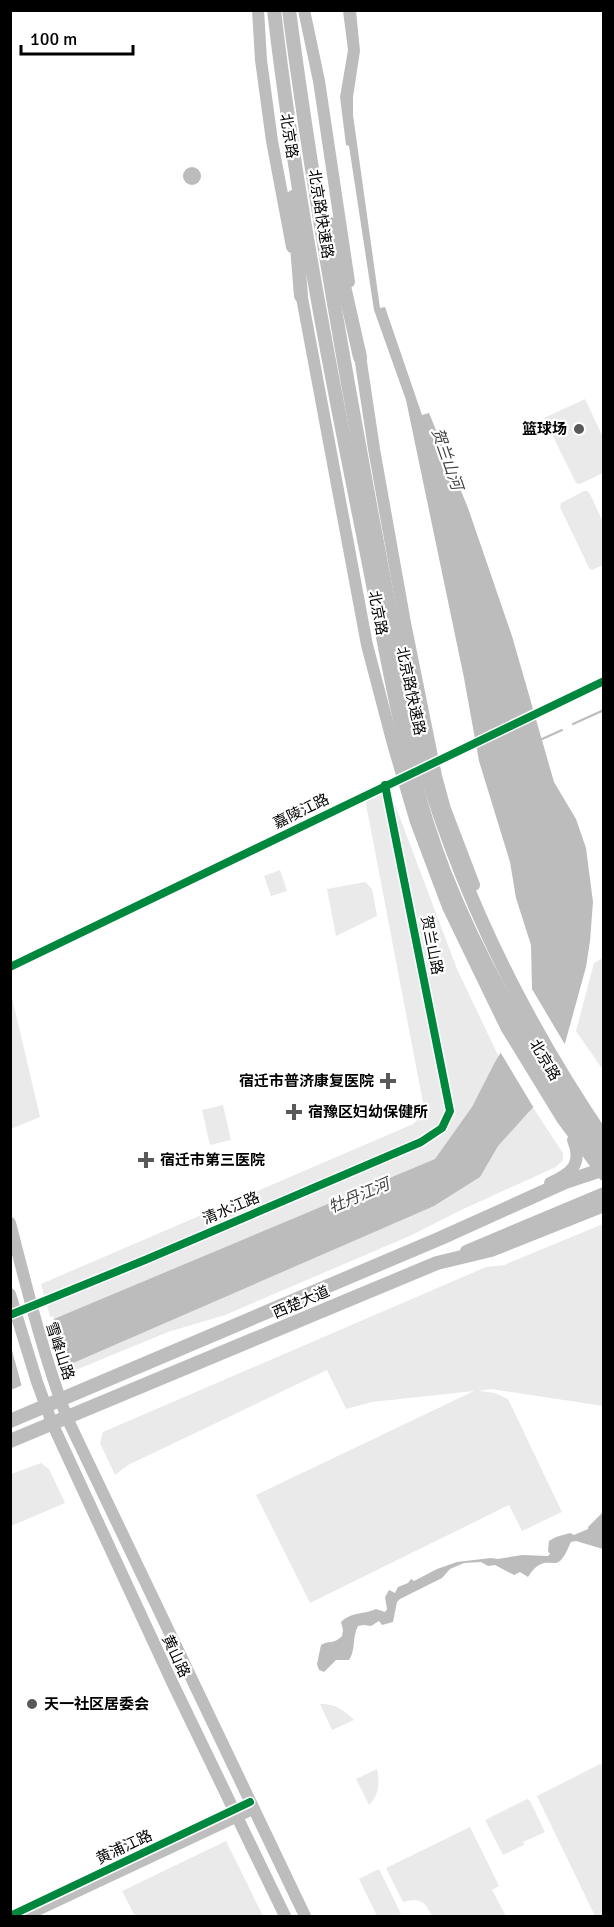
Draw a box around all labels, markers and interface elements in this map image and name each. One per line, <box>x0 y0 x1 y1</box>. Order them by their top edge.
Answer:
scale bar <box>21 18 134 56</box>
text: 100 m <box>30 28 77 50</box>
street label: 北京路 <box>277 112 301 160</box>
street label: 北京路快速路 <box>305 168 337 260</box>
place label: 篮球场 <box>522 420 567 438</box>
marker: 篮球场 <box>572 422 586 436</box>
water label: 贺兰山河 <box>427 425 468 495</box>
street label: 北京路 <box>365 589 391 637</box>
street label: 北京路快速路 <box>393 645 429 737</box>
street label: 嘉陵江路 <box>270 790 332 832</box>
street label: 贺兰山路 <box>417 914 447 976</box>
street label: 北京路 <box>526 1036 564 1084</box>
place label: 宿迁市普济康复医院 <box>239 1072 374 1090</box>
marker: 宿迁市普济康复医院 <box>379 1072 397 1090</box>
marker: 宿豫区妇幼保健所 <box>285 1103 303 1121</box>
place label: 宿豫区妇幼保健所 <box>308 1103 428 1121</box>
marker: 宿迁市第三医院 <box>137 1151 155 1169</box>
place label: 宿迁市第三医院 <box>160 1151 265 1169</box>
water label: 牡丹江河 <box>326 1173 395 1218</box>
street label: 清水江路 <box>200 1188 262 1228</box>
street label: 西楚大道 <box>270 1282 332 1322</box>
street label: 雪峰山路 <box>42 1320 78 1382</box>
street label: 黄山路 <box>158 1632 194 1680</box>
place label: 天一社区居委会 <box>44 1695 149 1713</box>
marker: 天一社区居委会 <box>25 1697 39 1711</box>
street label: 黄浦江路 <box>93 1826 155 1868</box>

